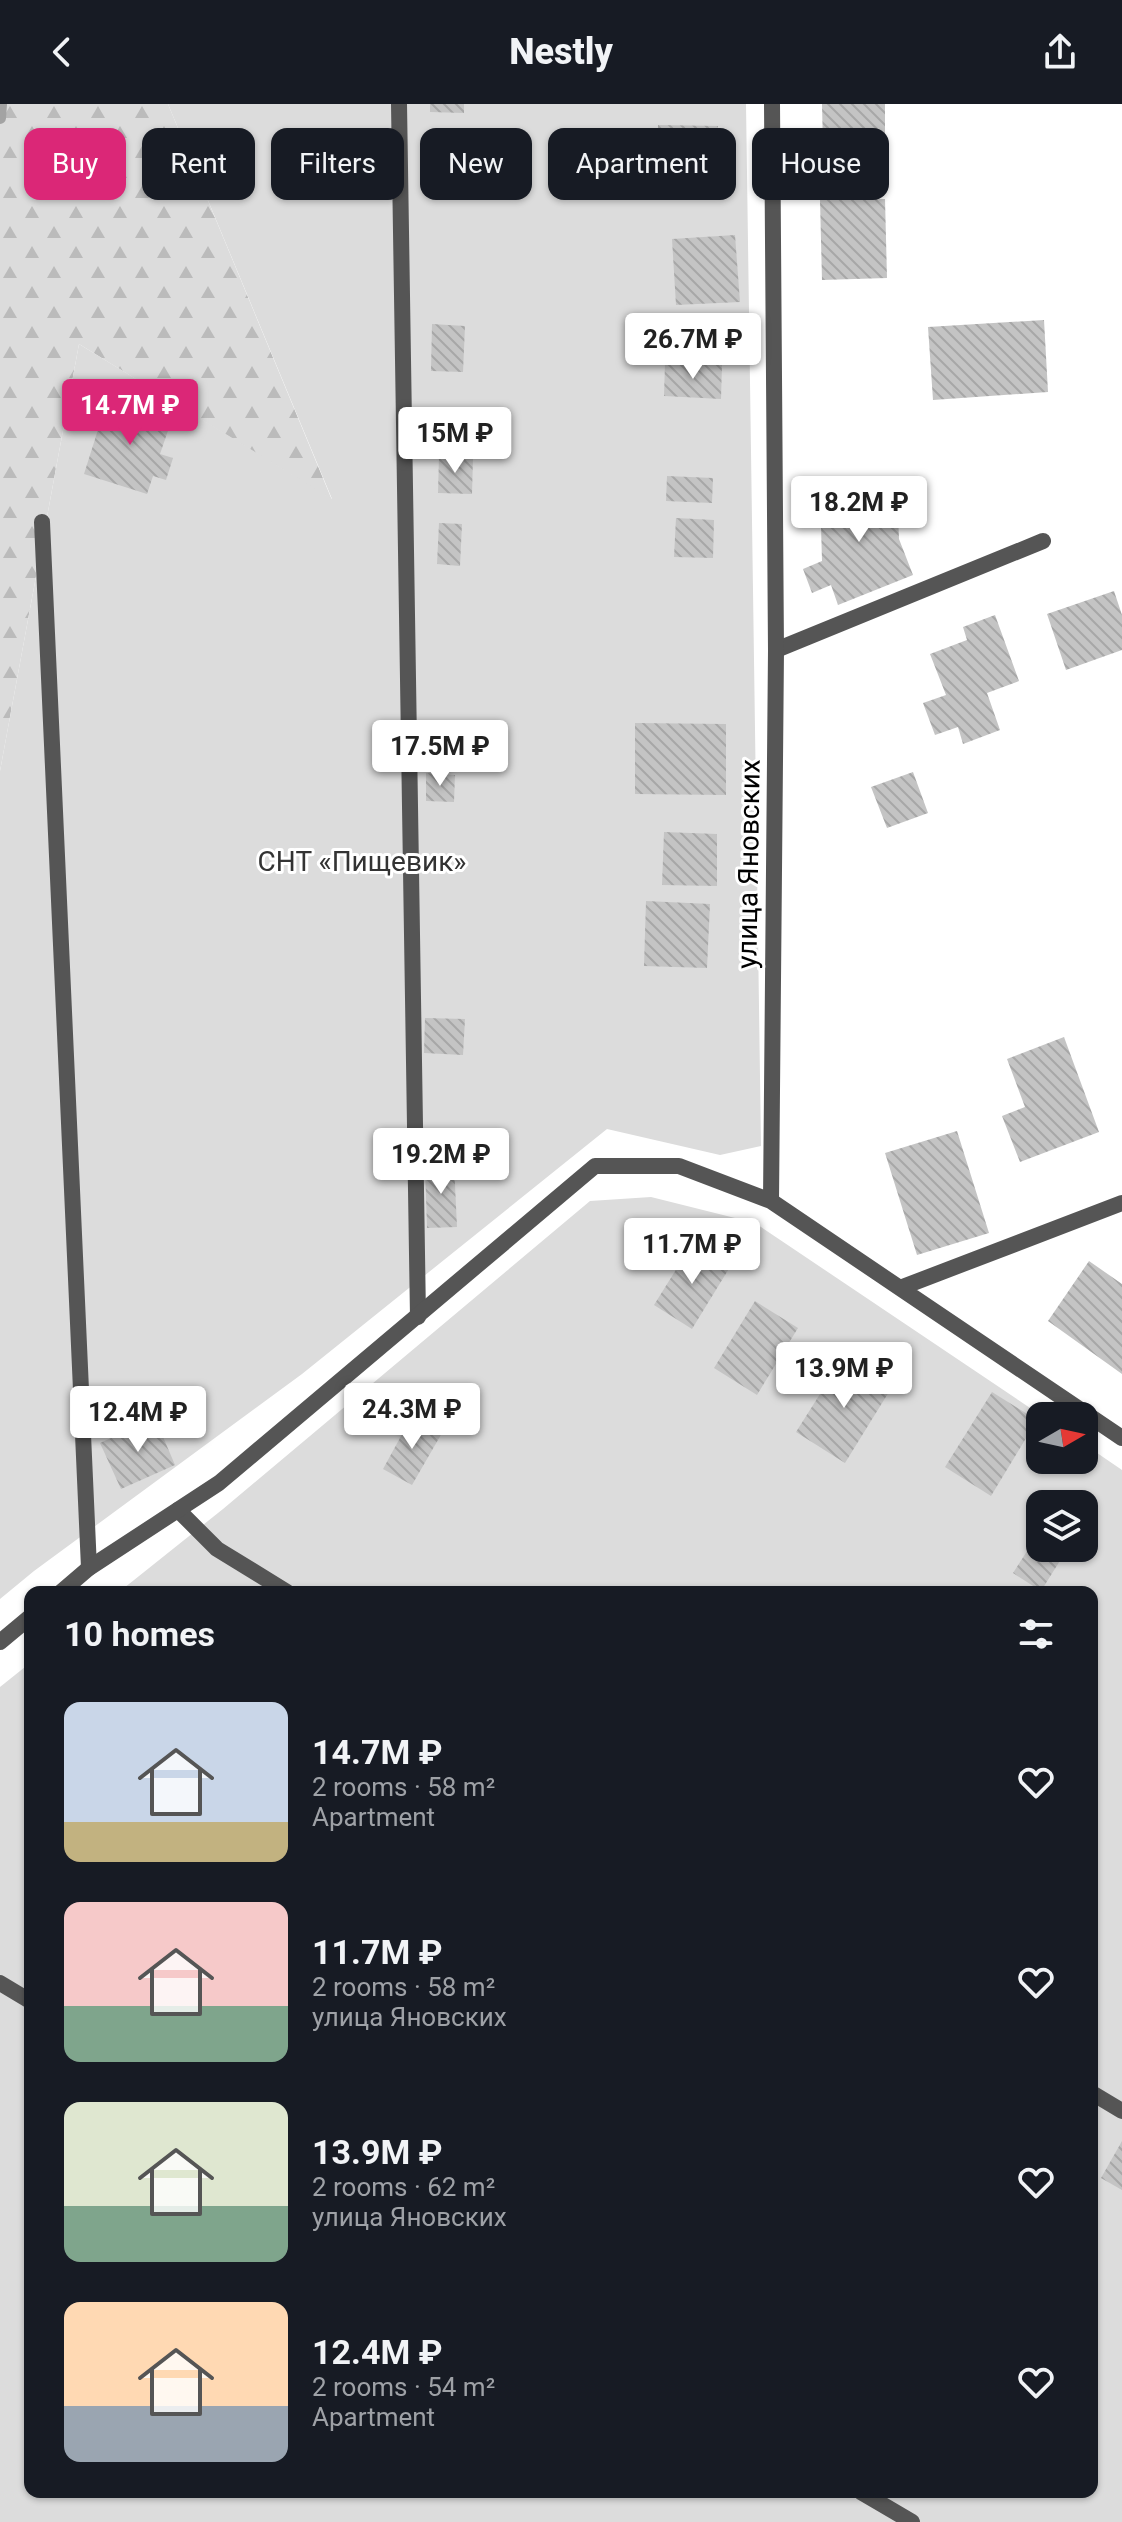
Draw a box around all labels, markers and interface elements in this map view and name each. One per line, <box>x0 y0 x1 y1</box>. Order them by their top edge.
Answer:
icon: back <box>40 30 84 74</box>
icon: share <box>1038 30 1082 74</box>
text: Nestly <box>509 31 613 73</box>
chip: Buy <box>24 128 126 200</box>
chip: Rent <box>142 128 255 200</box>
chip: Filters <box>271 128 404 200</box>
chip: New <box>420 128 532 200</box>
chip: Apartment <box>548 128 736 200</box>
chip: House <box>752 128 889 200</box>
pin: 26.7M ₽ <box>619 313 767 381</box>
text: 26.7M ₽ <box>643 324 743 354</box>
pin: 14.7M ₽ <box>56 379 204 447</box>
text: 14.7M ₽ <box>80 390 180 420</box>
pin: 15M ₽ <box>399 407 511 475</box>
text: 15M ₽ <box>416 418 494 448</box>
pin: 18.2M ₽ <box>785 476 933 544</box>
text: 18.2M ₽ <box>809 487 909 517</box>
pin: 17.5M ₽ <box>366 720 514 788</box>
text: 17.5M ₽ <box>390 731 490 761</box>
street label: улица Яновских <box>730 759 767 969</box>
park label: СНТ «Пищевик» <box>258 845 466 878</box>
pin: 19.2M ₽ <box>367 1128 515 1196</box>
text: 19.2M ₽ <box>391 1139 491 1169</box>
pin: 11.7M ₽ <box>618 1218 766 1286</box>
text: 11.7M ₽ <box>642 1229 742 1259</box>
pin: 13.9M ₽ <box>770 1342 918 1410</box>
text: 13.9M ₽ <box>794 1353 894 1383</box>
pin: 24.3M ₽ <box>338 1383 486 1451</box>
pin: 12.4M ₽ <box>64 1386 212 1454</box>
text: 24.3M ₽ <box>362 1394 462 1424</box>
text: 12.4M ₽ <box>88 1397 188 1427</box>
north arrow <box>1026 1402 1098 1474</box>
map controls <box>1026 1402 1098 1562</box>
button: layers <box>1026 1490 1098 1562</box>
icon: filters <box>1014 1612 1058 1656</box>
text: 10 homes <box>64 1614 215 1654</box>
text: 14.7M ₽ <box>312 1732 443 1772</box>
icon: home <box>128 1734 224 1830</box>
icon: heart <box>1014 1760 1058 1804</box>
text: 2 rooms · 58 m² <box>312 1772 495 1802</box>
text: Apartment <box>312 1802 435 1832</box>
text: 11.7M ₽ <box>312 1932 443 1972</box>
icon: home <box>128 1934 224 2030</box>
icon: heart <box>1014 1960 1058 2004</box>
text: 2 rooms · 58 m² <box>312 1972 495 2002</box>
text: улица Яновских <box>312 2002 507 2032</box>
text: 13.9M ₽ <box>312 2132 443 2172</box>
icon: home <box>128 2134 224 2230</box>
icon: heart <box>1014 2160 1058 2204</box>
text: 2 rooms · 62 m² <box>312 2172 495 2202</box>
text: улица Яновских <box>312 2202 507 2232</box>
text: 12.4M ₽ <box>312 2332 443 2372</box>
icon: home <box>128 2334 224 2430</box>
icon: heart <box>1014 2360 1058 2404</box>
text: 2 rooms · 54 m² <box>312 2372 495 2402</box>
text: Apartment <box>312 2402 435 2432</box>

